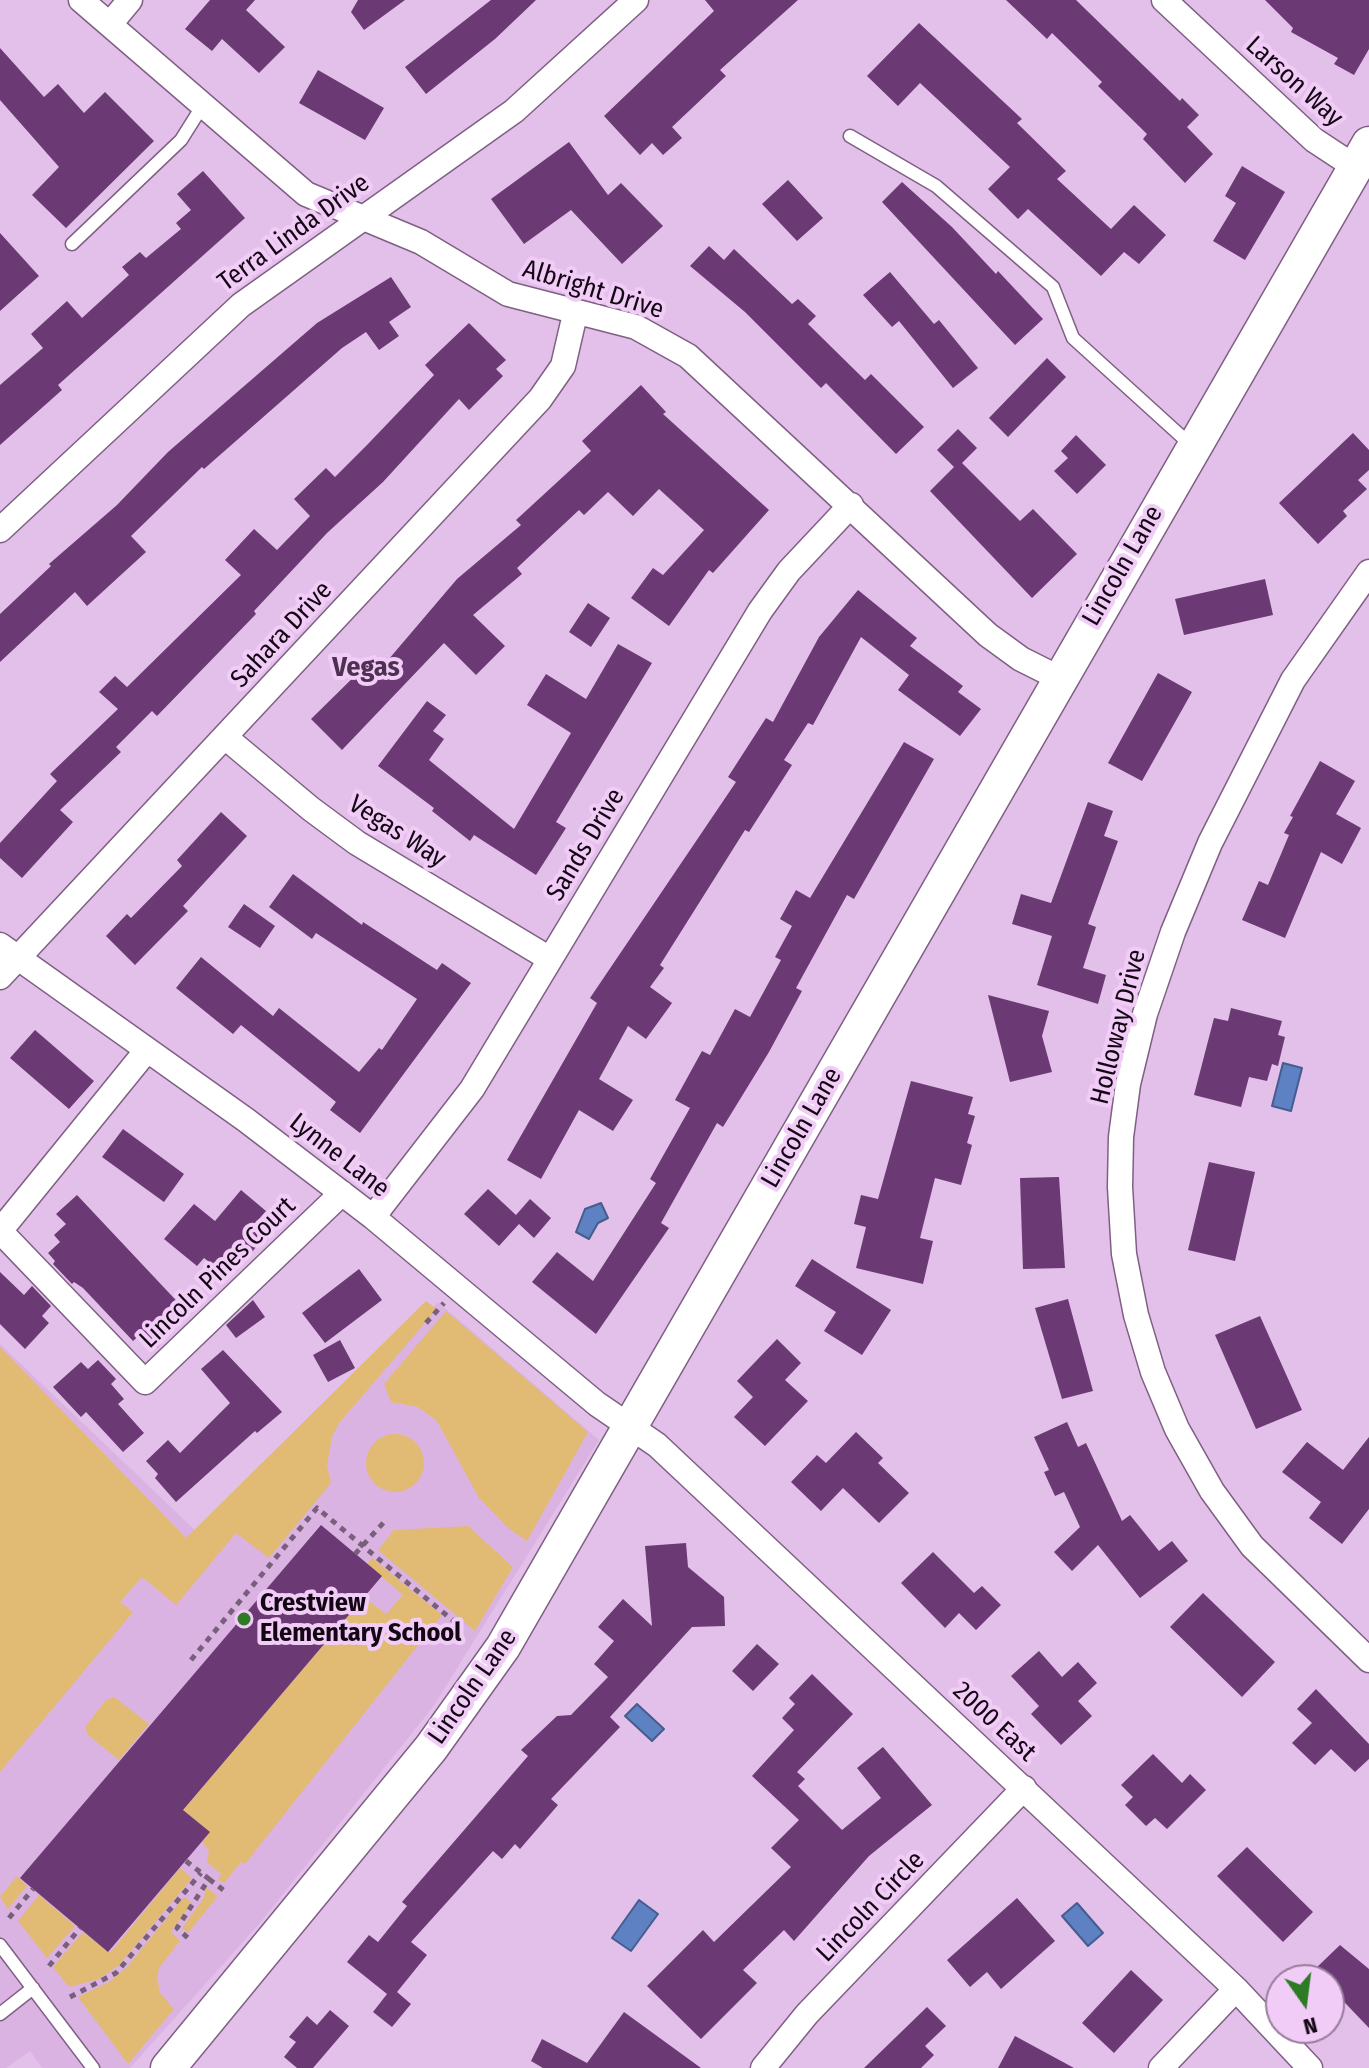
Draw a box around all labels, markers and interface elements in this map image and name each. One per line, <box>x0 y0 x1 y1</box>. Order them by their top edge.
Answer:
street label: Larson Way <box>1239 30 1349 134</box>
street label: Terra Linda Drive <box>212 168 376 298</box>
street label: Albright Drive <box>519 254 667 326</box>
street label: Lincoln Lane <box>1076 500 1170 632</box>
street label: Sahara Drive <box>225 575 339 695</box>
district label: Vegas <box>332 651 400 685</box>
street label: Sands Drive <box>540 783 632 907</box>
street label: Vegas Way <box>343 789 451 875</box>
street label: Holloway Drive <box>1085 946 1153 1108</box>
street label: Lincoln Lane <box>755 1062 849 1194</box>
street label: Lynne Lane <box>283 1107 395 1205</box>
street label: Lincoln Pines Court <box>134 1191 302 1355</box>
place label: Crestview Elementary School <box>260 1588 461 1650</box>
marker: Crestview Elementary School <box>235 1610 253 1628</box>
street label: Lincoln Lane <box>422 1623 524 1751</box>
street label: 2000 East <box>946 1676 1042 1768</box>
street label: Lincoln Circle <box>811 1845 931 1969</box>
north arrow <box>1265 1964 1345 2044</box>
text: N <box>1301 2011 1320 2041</box>

